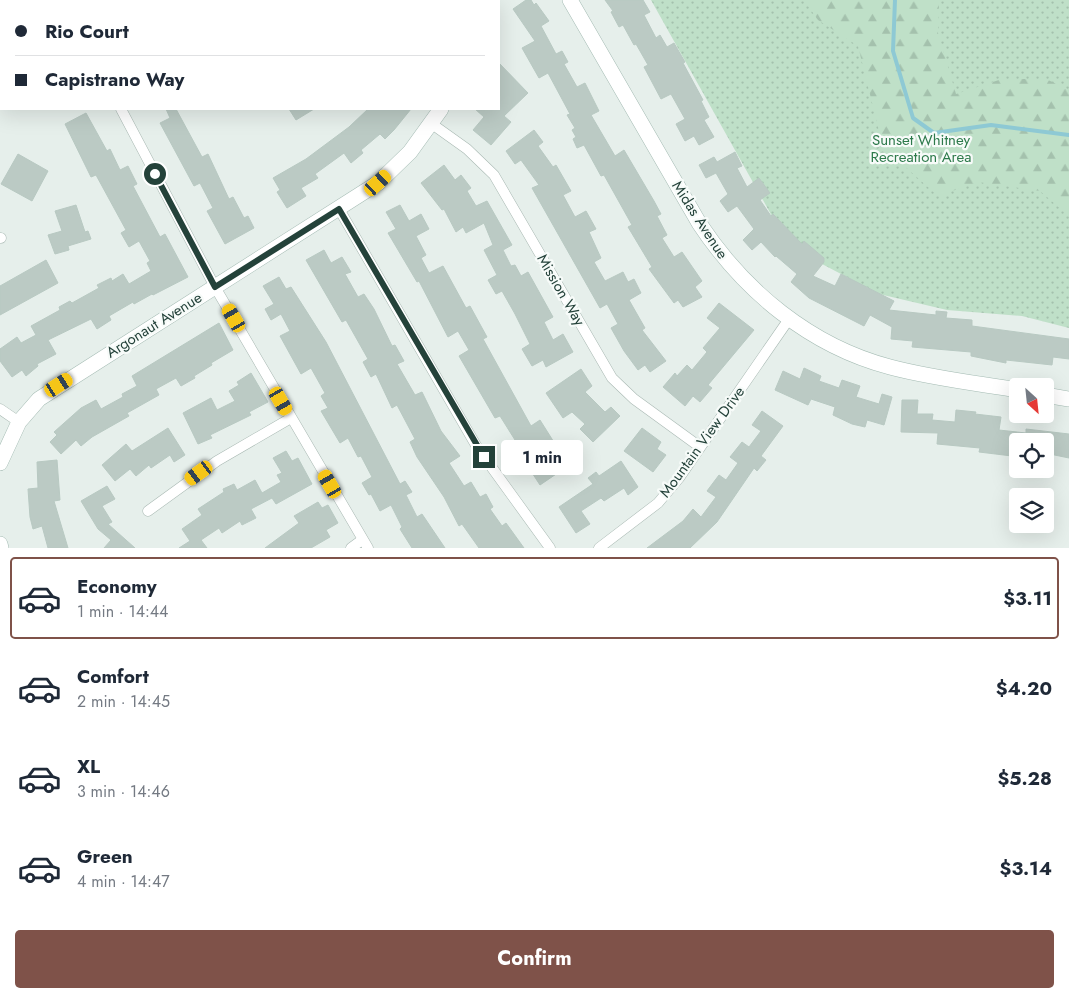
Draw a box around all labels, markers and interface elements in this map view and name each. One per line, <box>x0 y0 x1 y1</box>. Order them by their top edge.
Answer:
text: Rio Court <box>45 18 129 45</box>
text: Capistrano Way <box>45 66 185 93</box>
park label: Sunset Whitney Recreation Area <box>871 129 971 168</box>
route start <box>144 163 166 185</box>
car <box>361 167 394 199</box>
street label: Midas Avenue <box>667 177 734 264</box>
street label: Mission Way <box>532 250 591 330</box>
street label: Argonaut Avenue <box>102 287 206 363</box>
car <box>220 301 247 335</box>
car <box>42 371 75 399</box>
north arrow <box>1009 378 1054 422</box>
map controls <box>1009 378 1054 533</box>
street label: Mountain View Drive <box>654 382 750 502</box>
car <box>267 384 294 418</box>
button: locate <box>1009 433 1054 478</box>
callout: 1 min <box>502 440 584 474</box>
route end <box>473 446 495 468</box>
text: 1 min <box>522 446 562 469</box>
car <box>182 458 215 488</box>
car <box>316 467 343 501</box>
button: layers <box>1009 488 1054 533</box>
text: Economy <box>77 573 157 600</box>
icon: car <box>17 576 62 621</box>
text: $3.11 <box>1003 585 1052 612</box>
text: 1 min · 14:44 <box>77 600 168 623</box>
text: Comfort <box>77 663 149 690</box>
icon: car <box>17 666 62 711</box>
text: $4.20 <box>996 675 1052 702</box>
text: 2 min · 14:45 <box>77 690 170 713</box>
text: XL <box>77 753 100 780</box>
icon: car <box>17 756 62 801</box>
text: $5.28 <box>997 765 1052 792</box>
text: 3 min · 14:46 <box>77 780 170 803</box>
text: Green <box>77 843 133 870</box>
icon: car <box>17 846 62 891</box>
text: $3.14 <box>1000 855 1052 882</box>
text: 4 min · 14:47 <box>77 870 170 893</box>
button: Confirm <box>15 930 1054 988</box>

